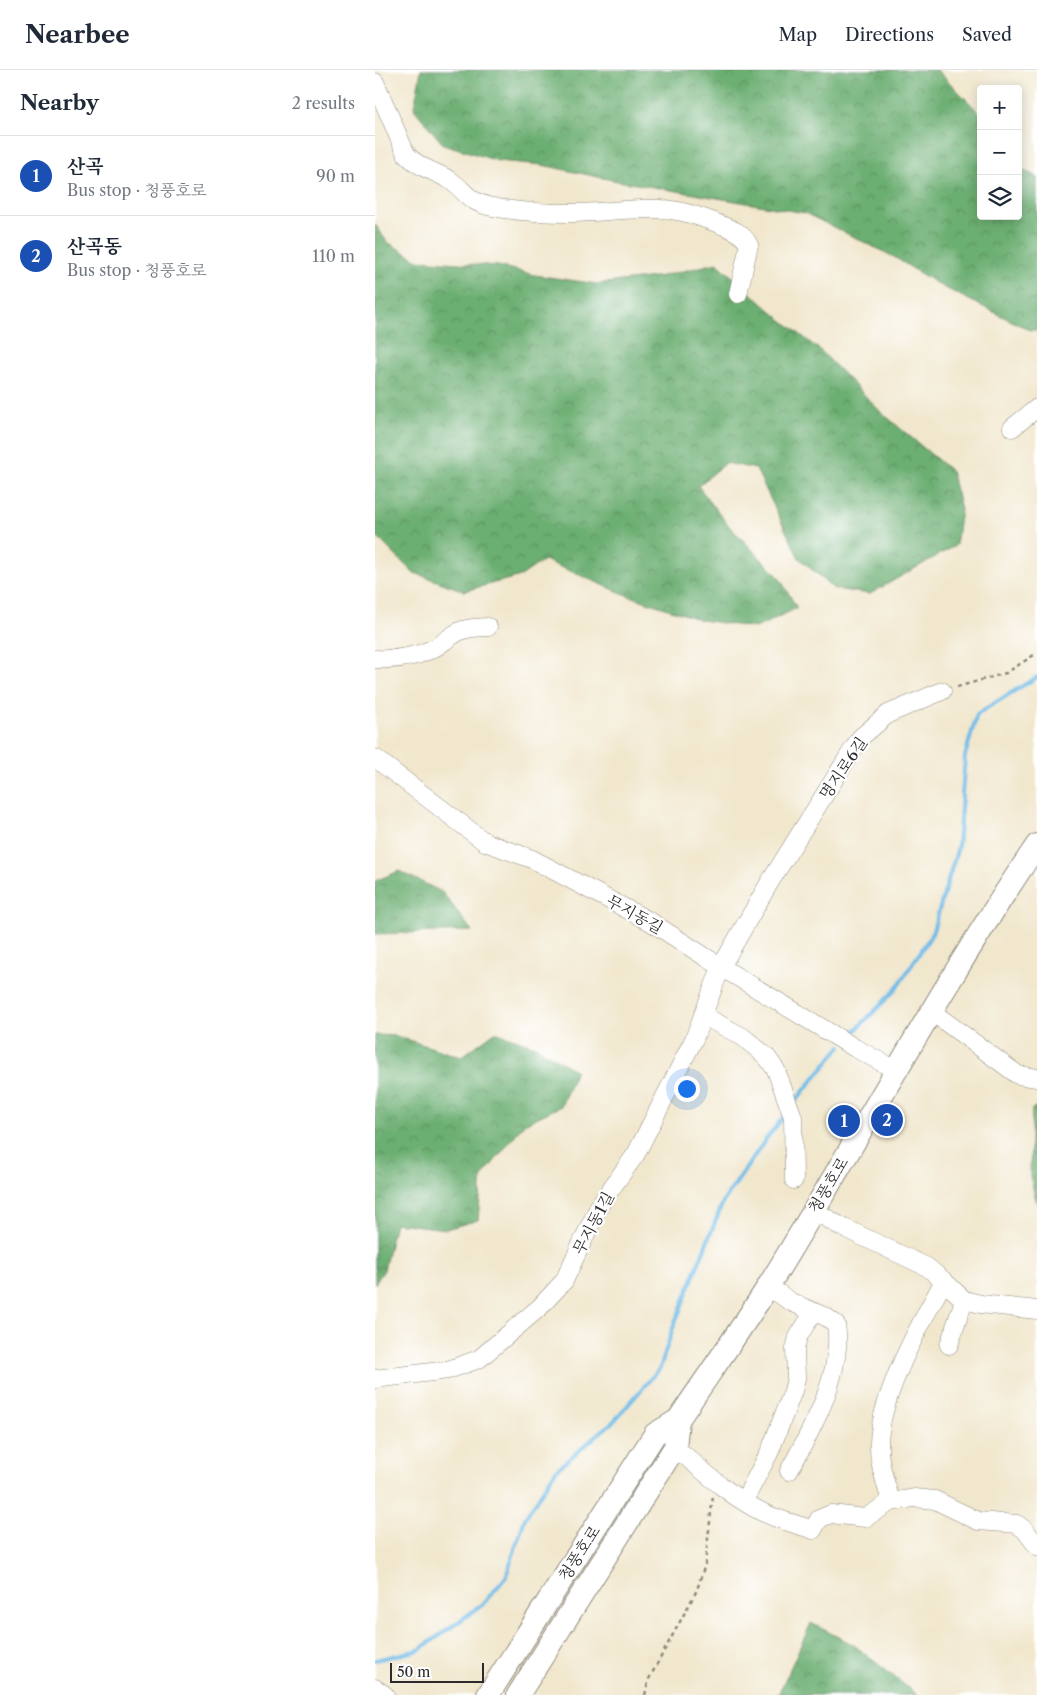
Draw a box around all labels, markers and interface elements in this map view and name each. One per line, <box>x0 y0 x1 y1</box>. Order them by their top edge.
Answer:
text: Nearbee <box>25 20 130 49</box>
text: Map <box>778 24 817 46</box>
text: Directions <box>845 24 934 46</box>
text: Saved <box>962 24 1012 46</box>
map controls <box>977 85 1022 220</box>
button: + <box>977 85 1022 130</box>
text: Nearby <box>20 90 99 115</box>
text: 2 results <box>292 93 355 113</box>
button: − <box>977 130 1022 175</box>
text: 산곡 <box>67 155 104 178</box>
text: 1 <box>32 166 40 186</box>
text: 90 m <box>316 166 355 186</box>
button: layers <box>977 175 1022 220</box>
text: Bus stop · 청풍호로 <box>67 180 206 200</box>
text: 산곡동 <box>67 235 122 258</box>
text: 2 <box>31 246 41 266</box>
text: 110 m <box>312 246 355 266</box>
text: Bus stop · 청풍호로 <box>67 260 206 280</box>
street label: 명지로6길 <box>815 733 871 803</box>
street label: 무지동길 <box>603 890 667 938</box>
your location <box>674 1076 700 1102</box>
pin: 2 <box>871 1101 903 1139</box>
pin: 1 <box>828 1102 860 1140</box>
street label: 청풍호로 <box>804 1153 853 1217</box>
street label: 무지동1길 <box>568 1188 618 1258</box>
street label: 청풍호로 <box>554 1521 605 1584</box>
scale bar <box>390 1660 484 1683</box>
text: 50 m <box>397 1663 430 1681</box>

